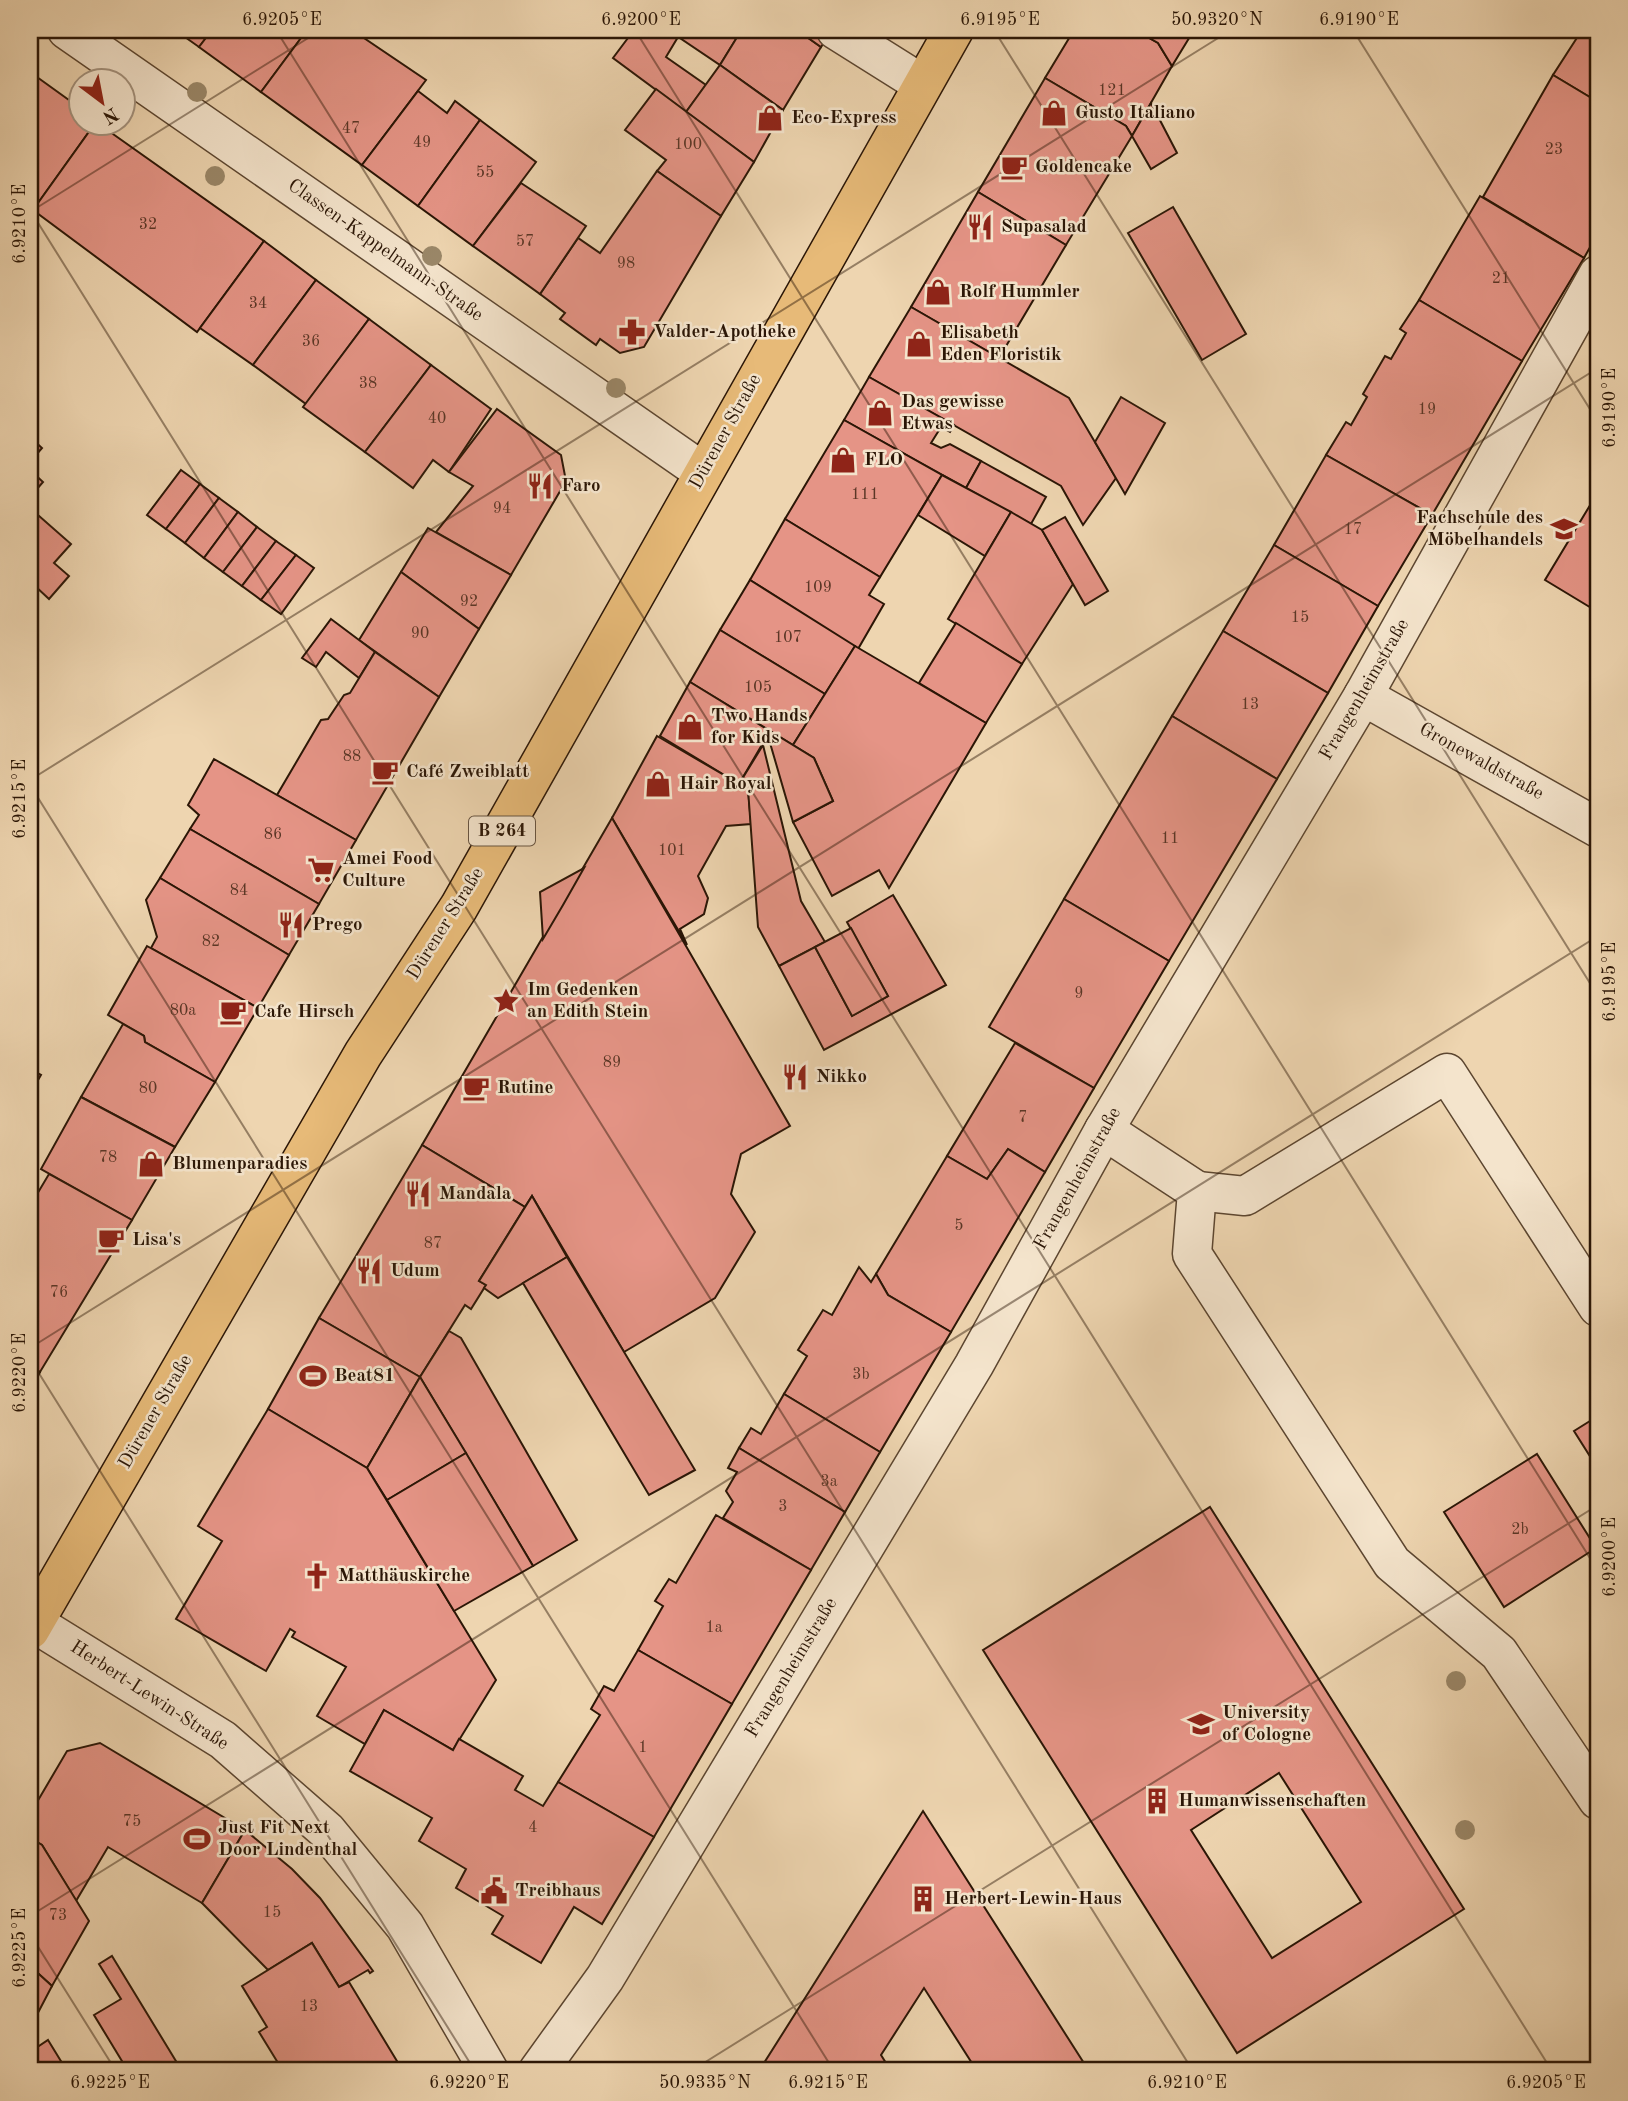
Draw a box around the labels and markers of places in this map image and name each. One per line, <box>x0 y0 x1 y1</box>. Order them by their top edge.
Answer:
shop icon: Gusto Italiano <box>1039 98 1069 128</box>
shop icon: Eco-Express <box>755 103 785 133</box>
place label: Gusto Italiano <box>1075 104 1195 123</box>
place label: Eco-Express <box>791 109 897 128</box>
cafe icon: Goldencake <box>999 152 1029 182</box>
place label: Goldencake <box>1035 158 1132 177</box>
restaurant icon: Supasalad <box>965 212 995 242</box>
place label: Supasalad <box>1001 218 1087 237</box>
shop icon: Rolf Hummler <box>923 277 953 307</box>
place label: Rolf Hummler <box>959 283 1080 302</box>
pharmacy icon: Valder-Apotheke <box>617 317 647 347</box>
place label: Valder-Apotheke <box>653 323 796 342</box>
place label: Elisabeth Eden Floristik <box>940 324 1062 365</box>
shop icon: Elisabeth Eden Floristik <box>904 329 934 359</box>
place label: Das gewisse Etwas <box>901 393 1004 434</box>
shop icon: Das gewisse Etwas <box>865 398 895 428</box>
shop icon: FLO <box>828 445 858 475</box>
place label: FLO <box>864 451 903 470</box>
restaurant icon: Faro <box>525 471 555 501</box>
place label: Faro <box>561 477 601 496</box>
place label: Fachschule des Möbelhandels <box>1416 509 1543 550</box>
school or university icon: Fachschule des Möbelhandels <box>1549 514 1579 544</box>
place label: Two Hands for Kids <box>711 707 807 748</box>
shop icon: Two Hands for Kids <box>675 712 705 742</box>
cafe icon: Café Zweiblatt <box>370 757 400 787</box>
place label: Café Zweiblatt <box>406 763 529 782</box>
shop icon: Hair Royal <box>643 769 673 799</box>
place label: Hair Royal <box>679 775 772 794</box>
place label: Amei Food Culture <box>342 850 433 891</box>
supermarket icon: Amei Food Culture <box>306 855 336 885</box>
restaurant icon: Prego <box>276 910 306 940</box>
place label: Prego <box>312 916 363 935</box>
place label: Im Gedenken an Edith Stein <box>527 981 648 1022</box>
place icon: Im Gedenken an Edith Stein <box>491 986 521 1016</box>
cafe icon: Cafe Hirsch <box>218 997 248 1027</box>
place label: Cafe Hirsch <box>254 1003 355 1022</box>
restaurant icon: Nikko <box>780 1062 810 1092</box>
place label: Nikko <box>816 1068 867 1087</box>
cafe icon: Rutine <box>461 1073 491 1103</box>
place label: Rutine <box>497 1079 553 1098</box>
shop icon: Blumenparadies <box>136 1149 166 1179</box>
place label: Blumenparadies <box>172 1155 307 1174</box>
restaurant icon: Mandala <box>403 1179 433 1209</box>
place label: Mandala <box>439 1185 512 1204</box>
cafe icon: Lisa's <box>96 1225 126 1255</box>
place label: Lisa's <box>132 1231 181 1250</box>
restaurant icon: Udum <box>354 1256 384 1286</box>
place label: Udum <box>390 1262 440 1281</box>
sports icon: Beat81 <box>298 1361 328 1391</box>
place label: Beat81 <box>334 1367 395 1386</box>
church icon: Matthäuskirche <box>302 1561 332 1591</box>
place label: Matthäuskirche <box>338 1567 470 1586</box>
place label: University of Cologne <box>1222 1704 1311 1745</box>
school or university icon: University of Cologne <box>1186 1709 1216 1739</box>
building icon: Humanwissenschaften <box>1142 1786 1172 1816</box>
place label: Humanwissenschaften <box>1178 1792 1366 1811</box>
place label: Just Fit Next Door Lindenthal <box>218 1819 358 1860</box>
sports icon: Just Fit Next Door Lindenthal <box>182 1824 212 1854</box>
public building icon: Treibhaus <box>479 1876 509 1906</box>
place label: Treibhaus <box>515 1882 600 1901</box>
building icon: Herbert-Lewin-Haus <box>908 1884 938 1914</box>
place label: Herbert-Lewin-Haus <box>944 1890 1122 1909</box>

